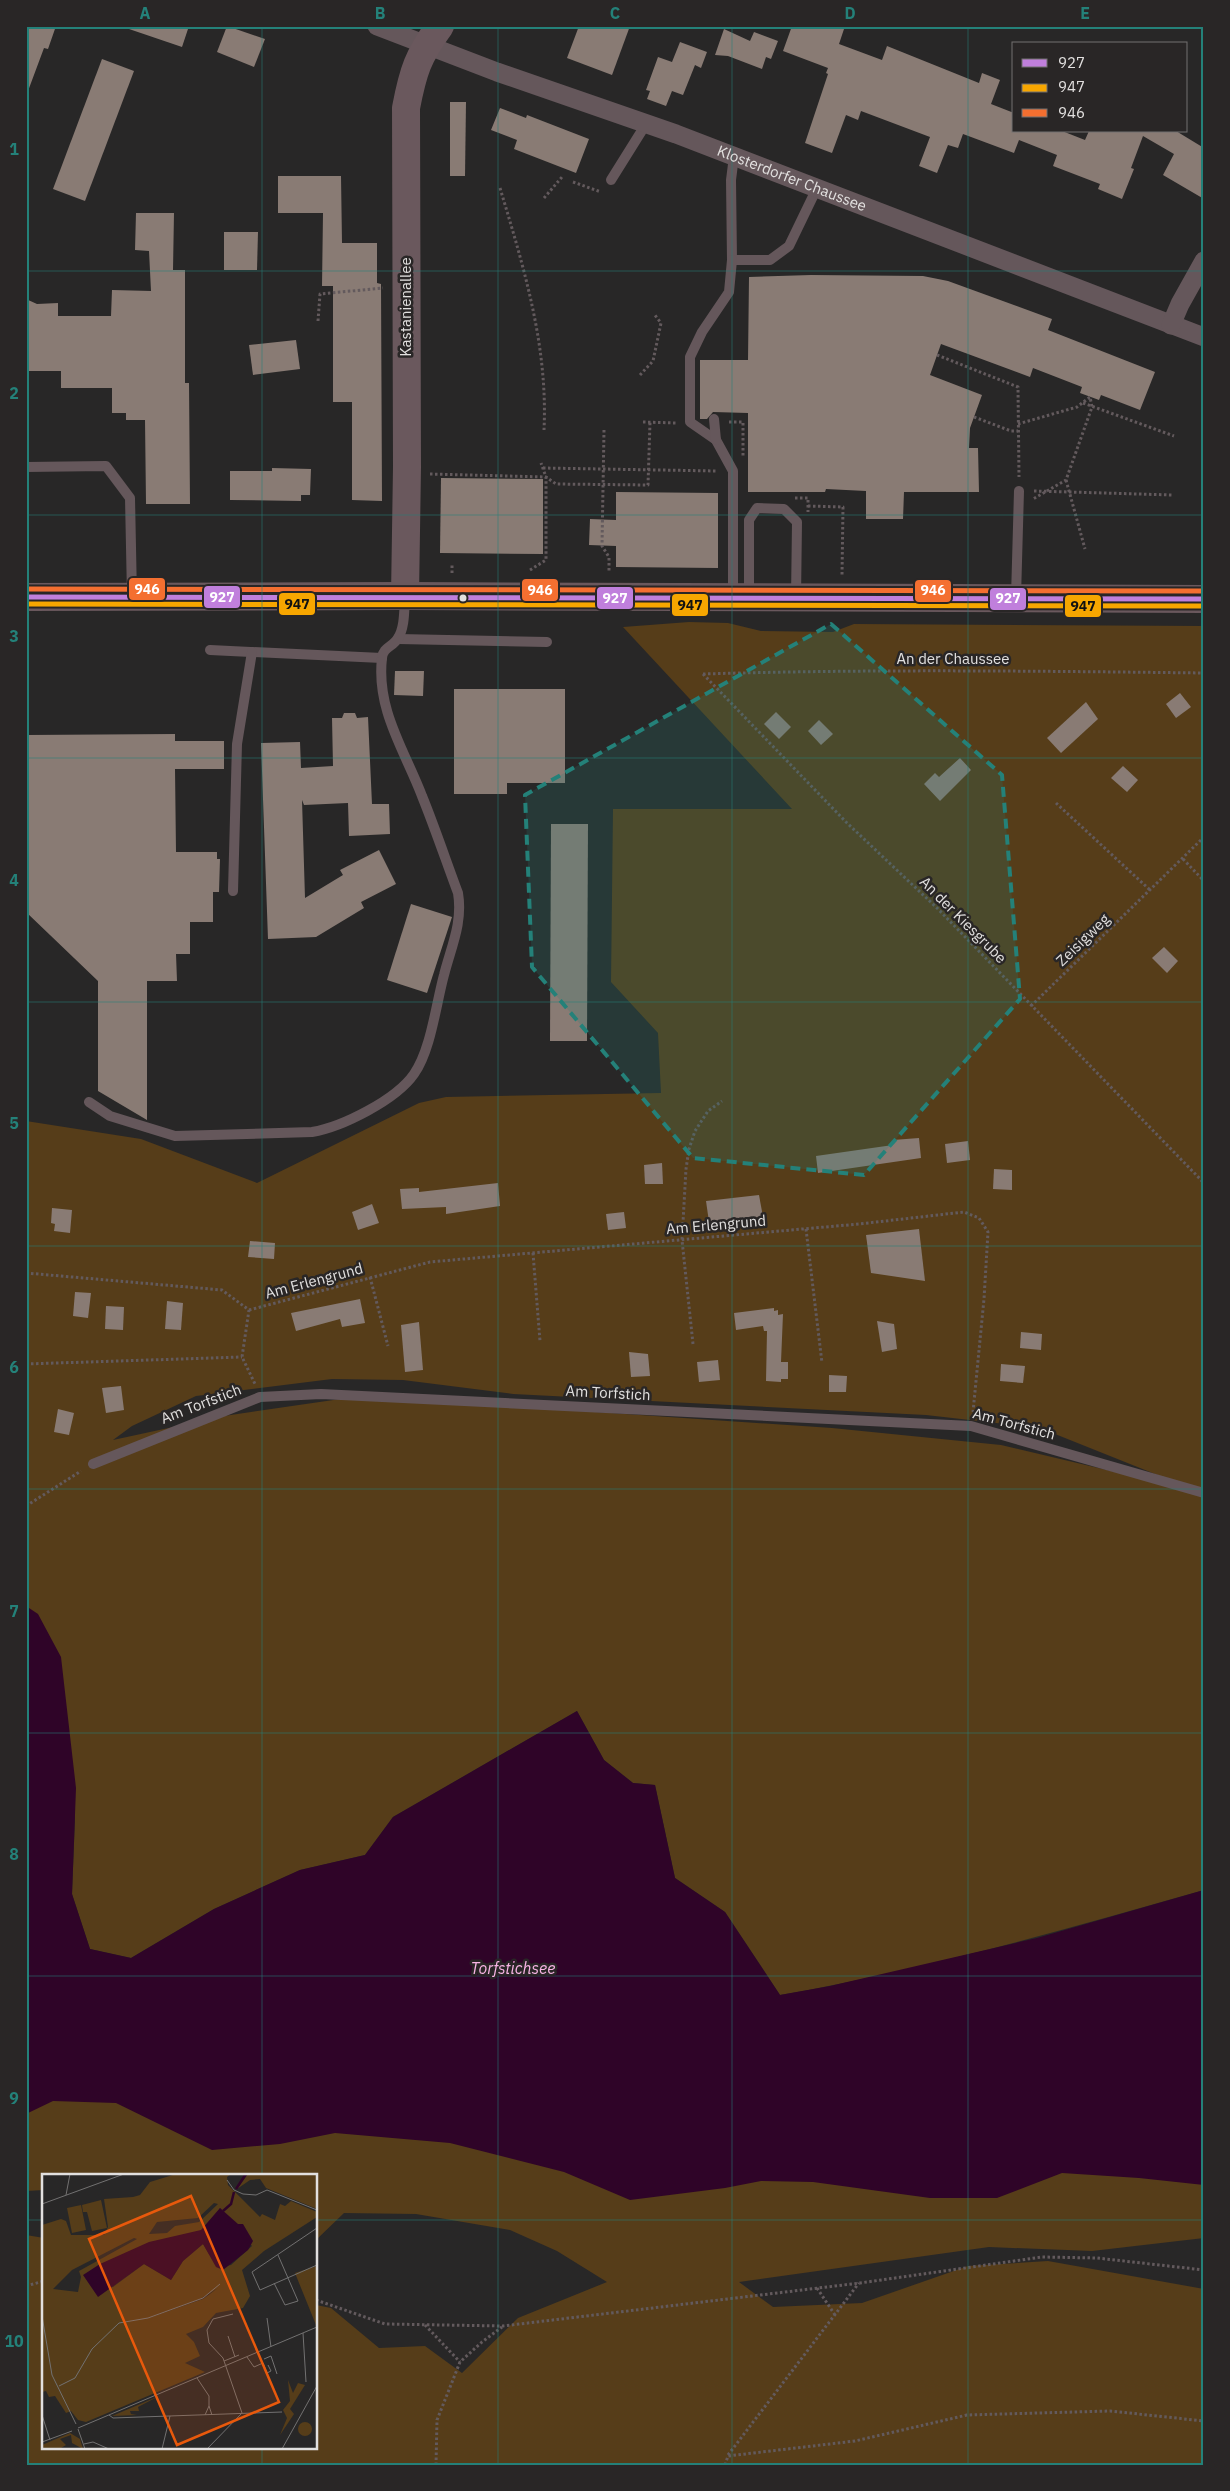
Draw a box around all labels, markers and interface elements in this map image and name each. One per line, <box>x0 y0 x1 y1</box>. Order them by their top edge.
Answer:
text: A <box>140 3 151 23</box>
text: B <box>375 3 386 23</box>
text: C <box>610 3 620 23</box>
text: D <box>844 3 856 23</box>
text: E <box>1080 3 1090 23</box>
legend <box>1012 42 1188 132</box>
text: 927 <box>1058 53 1085 72</box>
text: 947 <box>1058 77 1085 96</box>
text: 946 <box>1058 103 1085 122</box>
text: 1 <box>9 139 19 159</box>
street label: Klosterdorfer Chaussee <box>715 141 869 215</box>
street label: Kastanienallee <box>396 257 415 357</box>
text: 2 <box>9 383 19 403</box>
line badge: 946 <box>128 577 166 601</box>
line badge: 946 <box>521 578 559 602</box>
line badge: 946 <box>914 579 952 603</box>
text: 946 <box>134 580 160 598</box>
text: 946 <box>527 581 553 599</box>
text: 946 <box>920 581 946 599</box>
line badge: 927 <box>203 585 241 609</box>
line badge: 927 <box>596 586 634 610</box>
line badge: 927 <box>989 587 1027 611</box>
text: 927 <box>209 588 235 606</box>
text: 927 <box>602 589 628 607</box>
text: 927 <box>995 589 1021 607</box>
line badge: 947 <box>278 592 316 616</box>
unlabelled marker <box>458 593 468 603</box>
line badge: 947 <box>671 593 709 617</box>
line badge: 947 <box>1064 594 1102 618</box>
text: 947 <box>284 595 310 613</box>
text: 947 <box>677 596 703 614</box>
text: 947 <box>1070 597 1096 615</box>
text: 3 <box>9 626 19 646</box>
street label: An der Chaussee <box>896 649 1010 668</box>
text: 4 <box>9 870 19 890</box>
street label: An der Kiesgrube <box>916 872 1011 967</box>
street label: Zeisigweg <box>1052 909 1113 970</box>
text: 5 <box>9 1113 19 1133</box>
street label: Am Erlengrund <box>665 1211 767 1238</box>
street label: Am Erlengrund <box>263 1258 365 1303</box>
text: 6 <box>9 1357 19 1377</box>
street label: Am Torfstich <box>158 1379 244 1428</box>
street label: Am Torfstich <box>565 1381 651 1404</box>
street label: Am Torfstich <box>971 1403 1058 1444</box>
text: 7 <box>9 1601 19 1621</box>
text: 8 <box>9 1844 19 1864</box>
water label: Torfstichsee <box>471 1958 555 1978</box>
text: 9 <box>9 2088 19 2108</box>
inset map <box>42 2174 318 2448</box>
text: 10 <box>4 2331 24 2351</box>

